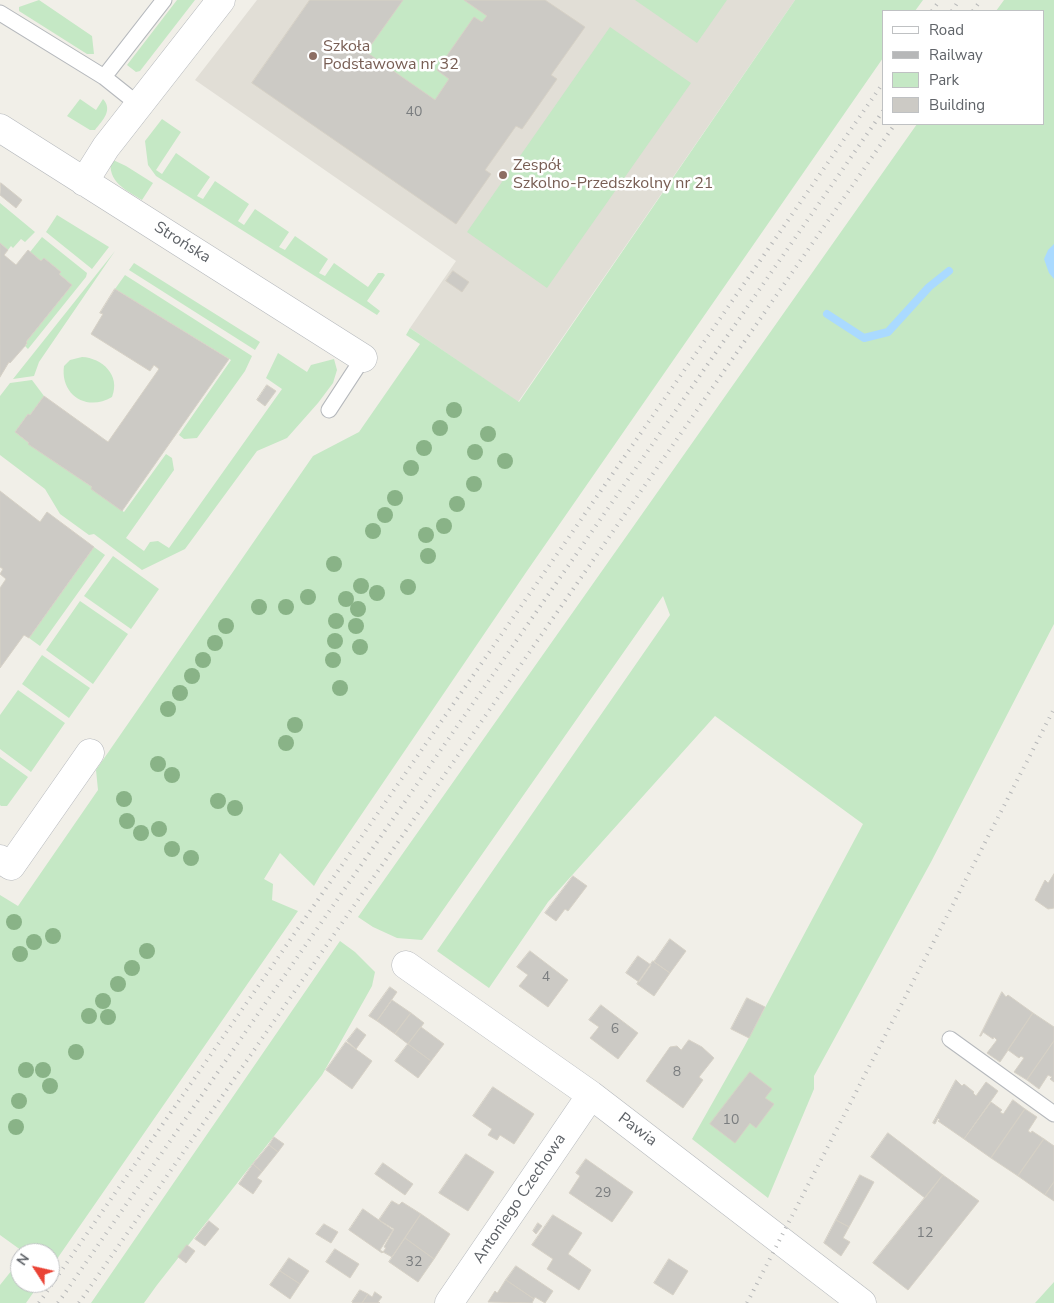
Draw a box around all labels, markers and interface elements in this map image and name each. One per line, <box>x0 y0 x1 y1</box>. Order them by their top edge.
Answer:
legend <box>882 10 1044 125</box>
text: Road <box>929 20 964 40</box>
place label: Szkoła Podstawowa nr 32 <box>323 37 459 75</box>
text: Railway <box>929 45 983 65</box>
marker: Szkoła Podstawowa nr 32 <box>307 50 319 62</box>
text: Park <box>929 70 959 90</box>
text: Building <box>929 95 985 115</box>
house number: 40 <box>406 105 422 121</box>
place label: Zespół Szkolno-Przedszkolny nr 21 <box>513 156 713 194</box>
marker: Zespół Szkolno-Przedszkolny nr 21 <box>497 169 509 181</box>
street label: Strońska <box>150 218 214 268</box>
house number: 4 <box>542 970 550 986</box>
house number: 6 <box>611 1022 619 1038</box>
house number: 8 <box>673 1065 681 1081</box>
street label: Pawia <box>614 1109 660 1151</box>
house number: 10 <box>723 1113 739 1129</box>
street label: Antoniego Czechowa <box>469 1131 571 1267</box>
house number: 29 <box>595 1186 611 1202</box>
house number: 12 <box>917 1226 933 1242</box>
north arrow <box>10 1243 60 1293</box>
text: N <box>12 1250 34 1269</box>
house number: 32 <box>406 1255 422 1271</box>

